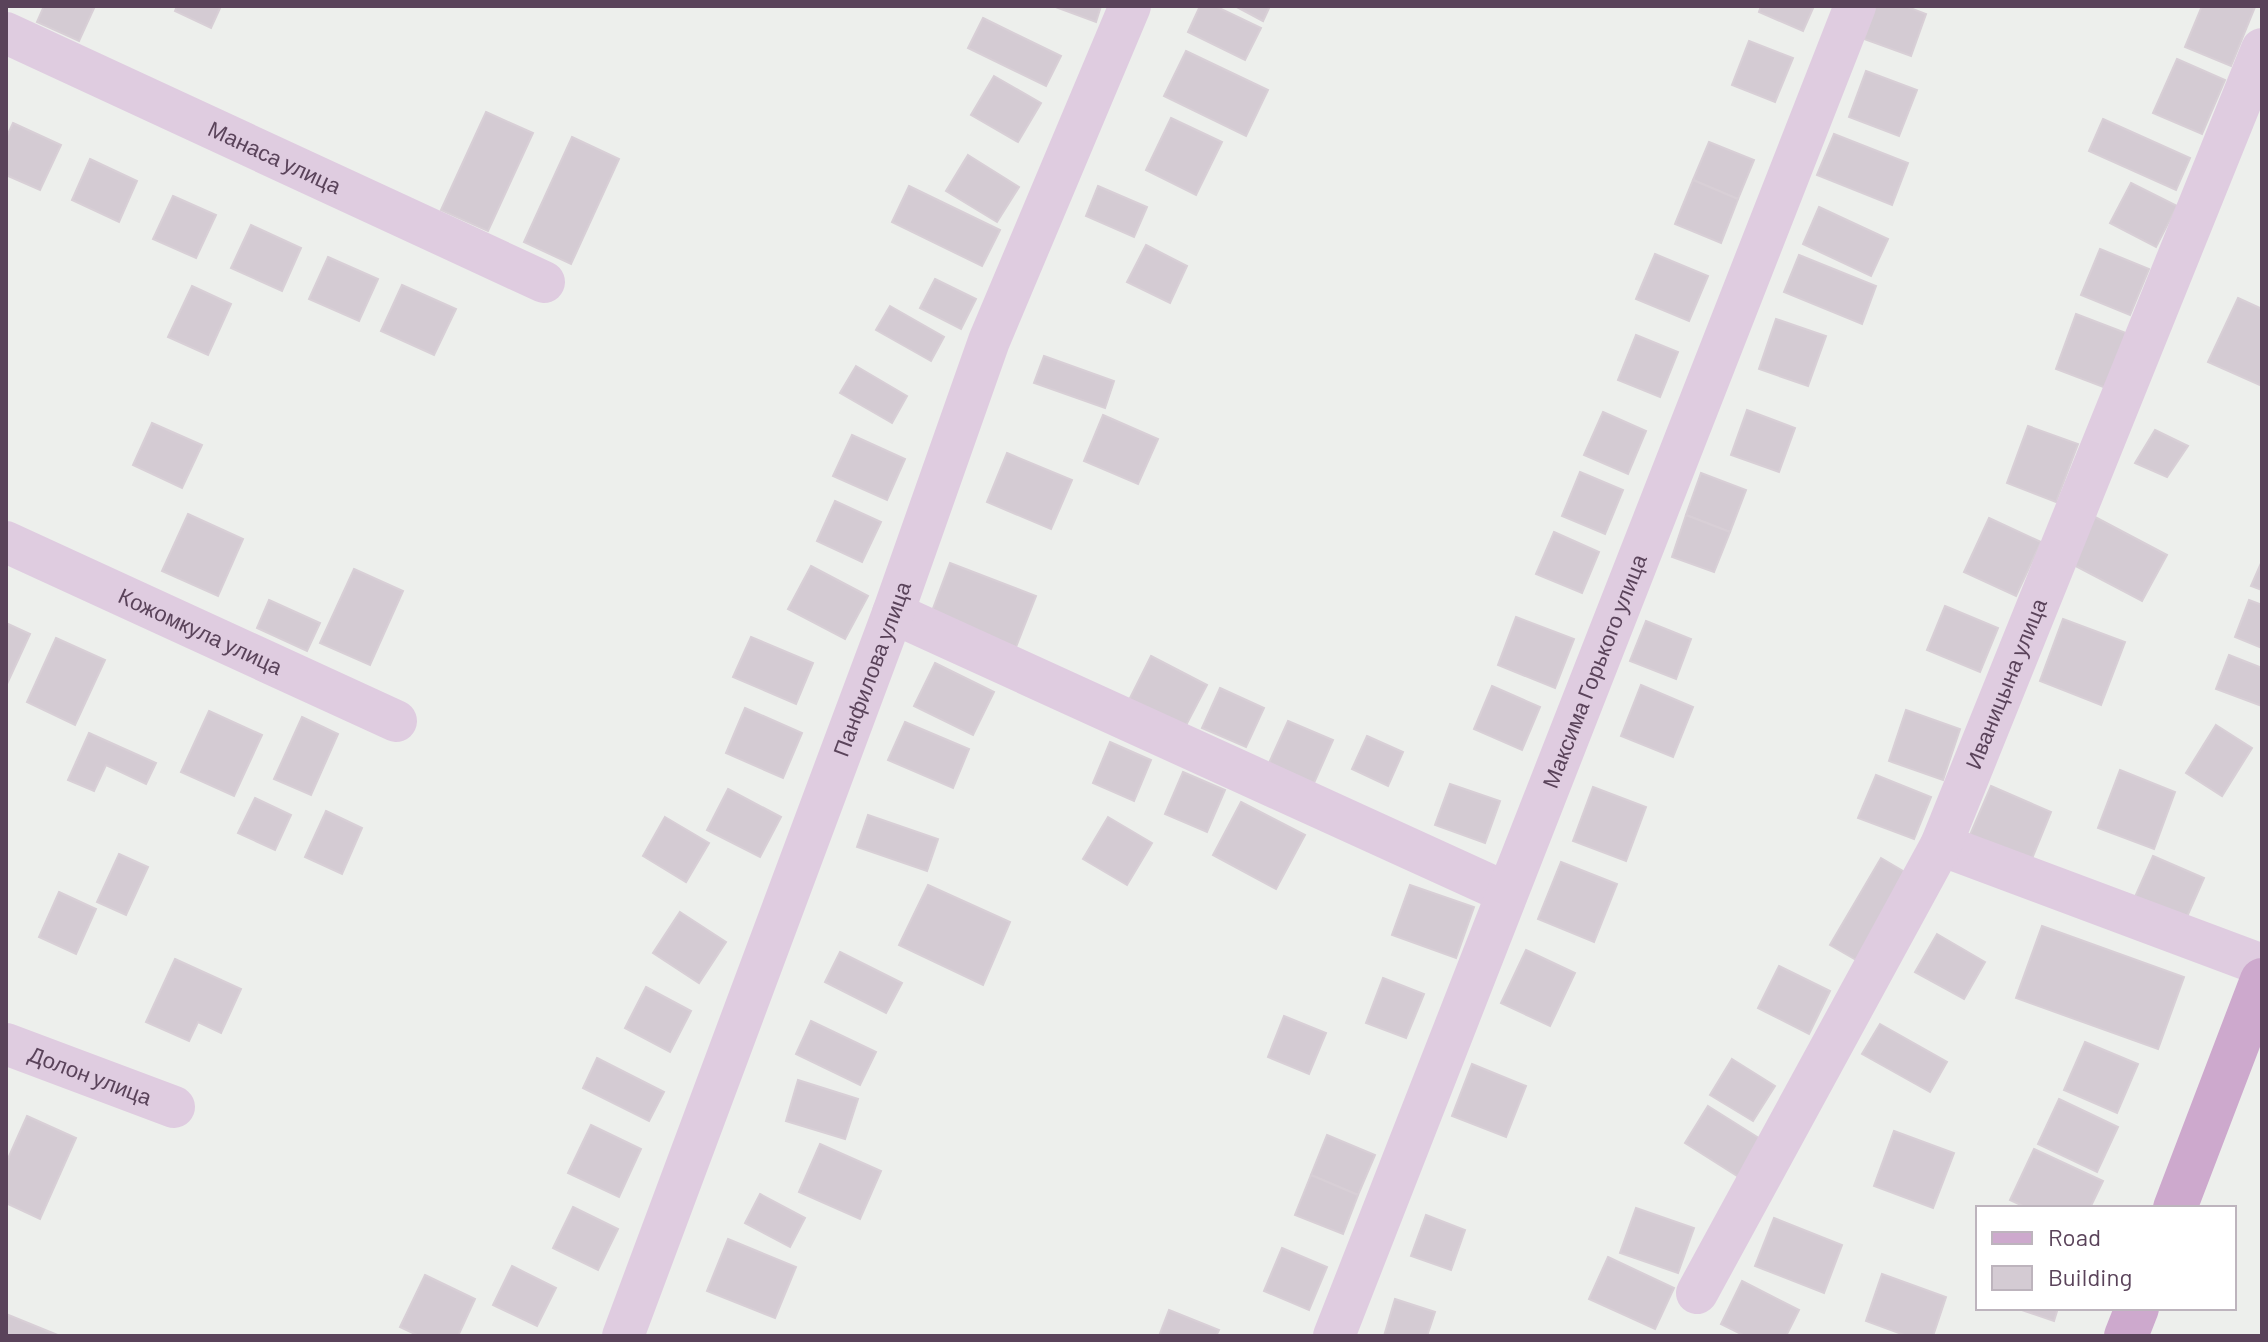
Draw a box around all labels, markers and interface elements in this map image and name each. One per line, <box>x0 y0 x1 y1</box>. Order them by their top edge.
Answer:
street label: Манаса улица <box>205 115 346 199</box>
street label: Максима Горького улица <box>1536 549 1651 792</box>
street label: Панфилова улица <box>827 577 915 760</box>
street label: Кожомкула улица <box>115 582 288 679</box>
street label: Иваницына улица <box>1959 594 2051 773</box>
street label: Долон улица <box>25 1040 156 1110</box>
legend <box>1976 1206 2236 1310</box>
text: Road <box>2048 1222 2101 1251</box>
text: Building <box>2048 1262 2132 1291</box>

